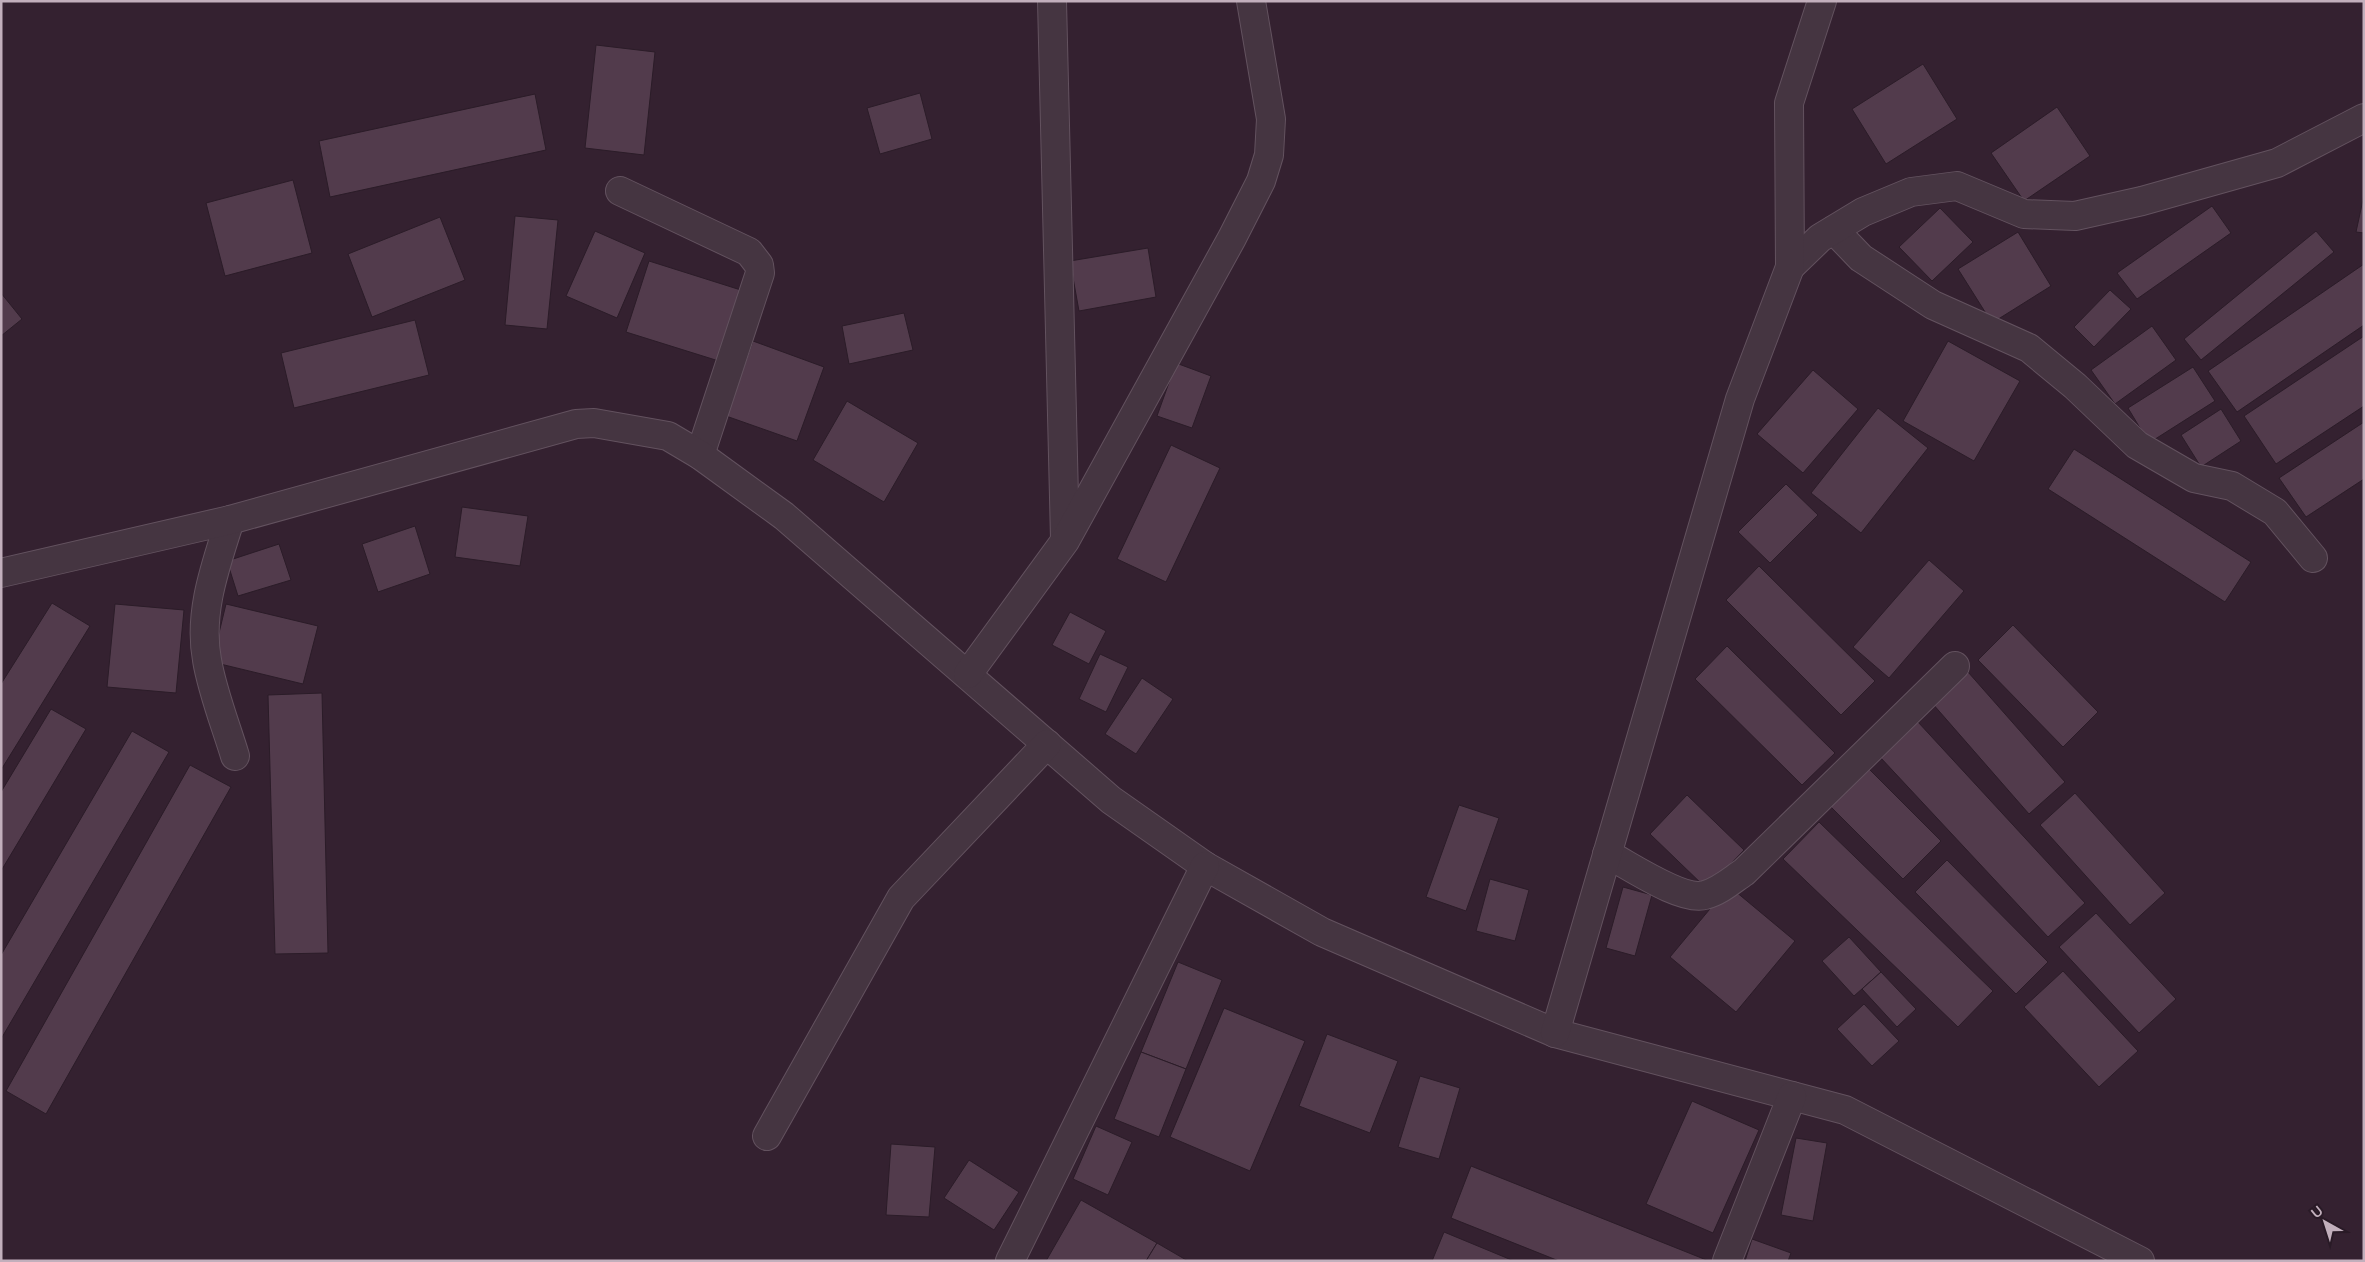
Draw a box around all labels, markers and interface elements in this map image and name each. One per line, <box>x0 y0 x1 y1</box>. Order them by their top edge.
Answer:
north arrow <box>2300 1197 2350 1247</box>
text: U <box>2307 1202 2327 1222</box>

